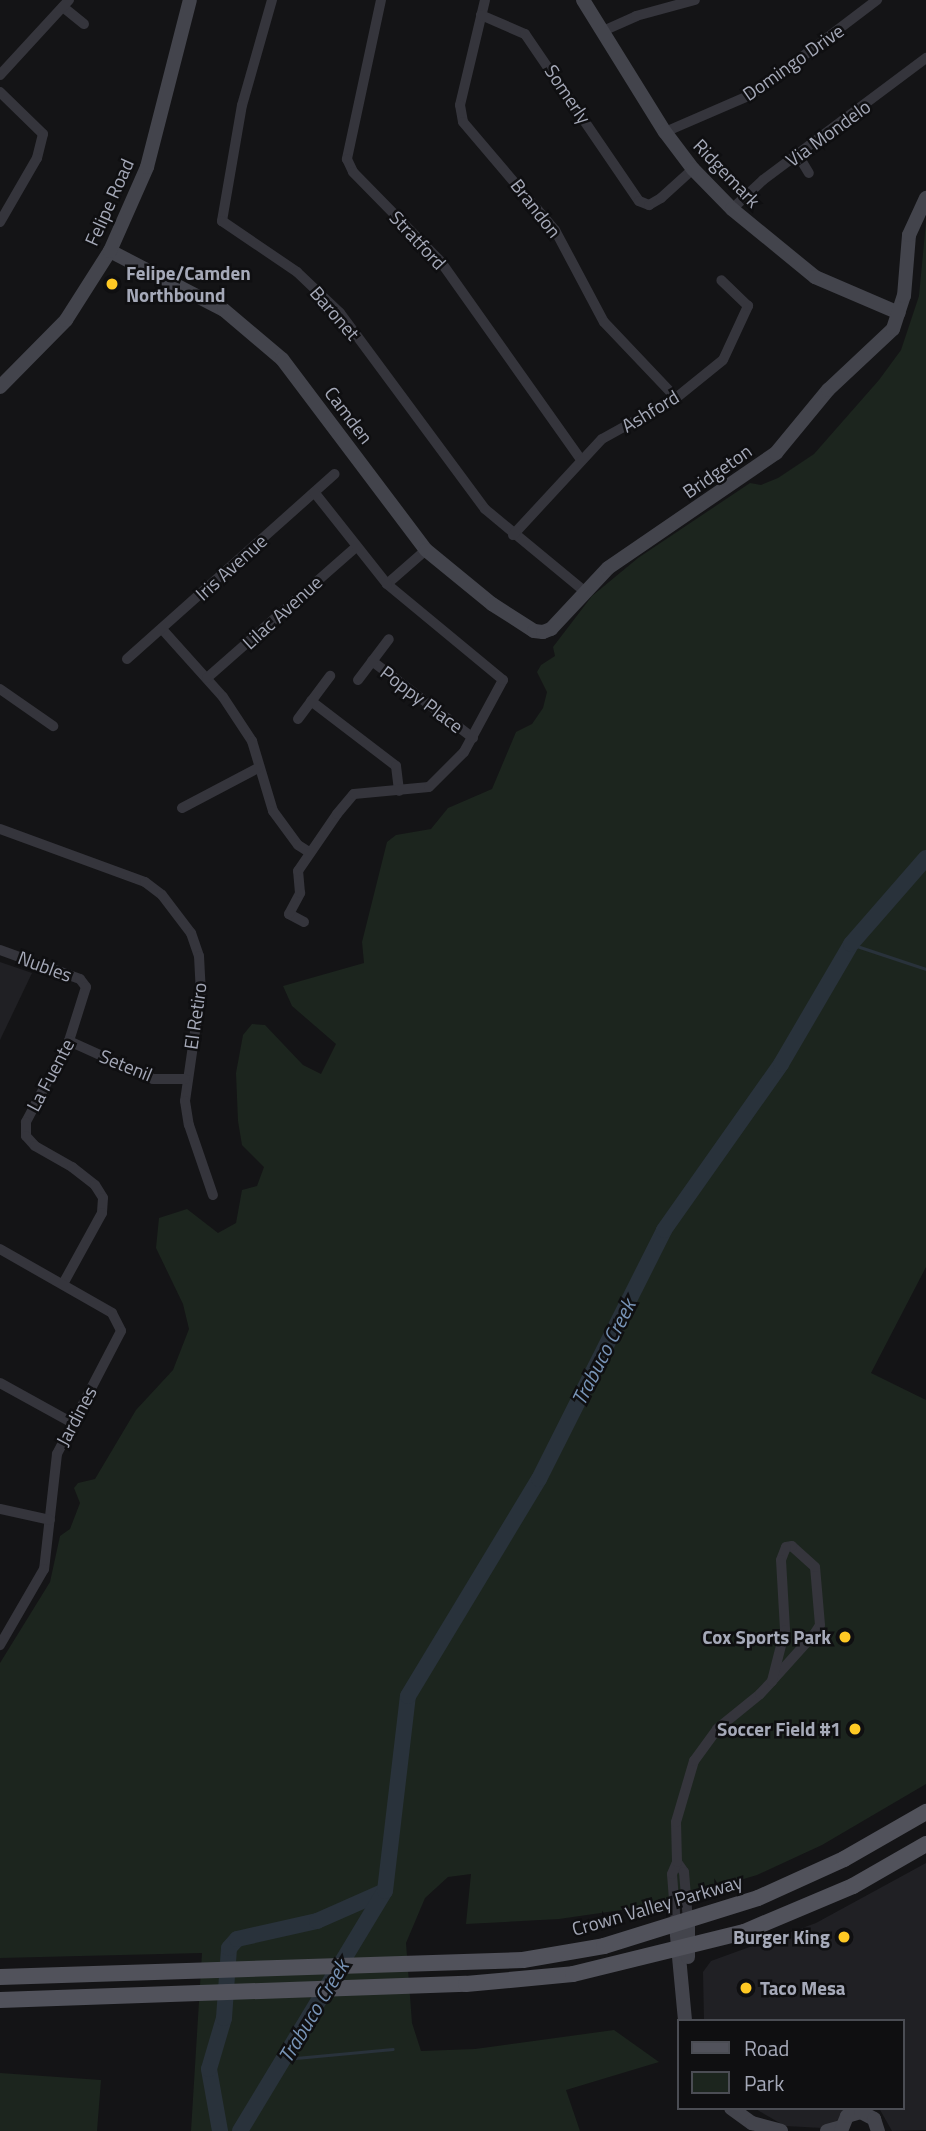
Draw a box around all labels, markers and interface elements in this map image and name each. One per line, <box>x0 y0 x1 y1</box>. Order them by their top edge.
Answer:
street label: Domingo Drive <box>738 19 848 105</box>
street label: Somerly <box>540 60 596 128</box>
street label: Via Mondelo <box>781 95 875 171</box>
street label: Ridgemark <box>689 134 765 212</box>
street label: Felipe Road <box>80 155 138 249</box>
street label: Brandon <box>506 174 566 242</box>
street label: Stratford <box>385 206 451 274</box>
place label: Felipe/Camden Northbound <box>126 262 251 306</box>
marker: Felipe/Camden Northbound <box>104 276 120 292</box>
street label: Baronet <box>305 281 365 345</box>
street label: Camden <box>320 382 378 448</box>
street label: Ashford <box>617 385 683 437</box>
street label: Bridgeton <box>678 439 756 503</box>
street label: Iris Avenue <box>191 529 271 605</box>
street label: Lilac Avenue <box>238 570 326 654</box>
street label: Poppy Place <box>376 661 468 737</box>
street label: Nubles <box>15 946 75 986</box>
street label: El Retiro <box>179 981 211 1051</box>
street label: La Fuente <box>21 1035 79 1115</box>
street label: Setenil <box>96 1044 156 1086</box>
water label: Trabuco Creek <box>566 1295 640 1409</box>
street label: Jardines <box>51 1382 101 1450</box>
place label: Cox Sports Park <box>702 1626 831 1648</box>
marker: Cox Sports Park <box>837 1629 853 1645</box>
place label: Soccer Field #1 <box>717 1718 841 1740</box>
marker: Soccer Field #1 <box>847 1721 863 1737</box>
street label: Crown Valley Parkway <box>569 1870 745 1940</box>
place label: Burger King <box>733 1926 830 1948</box>
marker: Burger King <box>836 1929 852 1945</box>
water label: Trabuco Creek <box>273 1955 353 2067</box>
place label: Taco Mesa <box>760 1977 846 1999</box>
marker: Taco Mesa <box>738 1980 754 1996</box>
legend <box>678 2019 905 2110</box>
text: Road <box>744 2032 789 2064</box>
text: Park <box>744 2067 784 2099</box>

